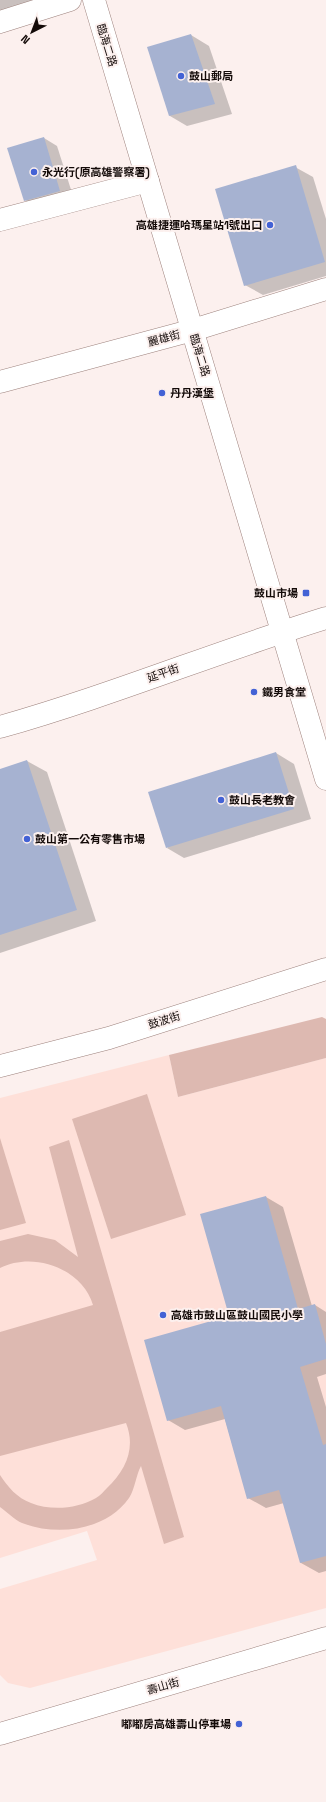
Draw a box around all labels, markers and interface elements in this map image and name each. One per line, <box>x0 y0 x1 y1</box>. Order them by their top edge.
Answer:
north arrow <box>12 12 52 52</box>
street label: 臨海二路 <box>94 22 120 68</box>
text: N <box>18 32 33 47</box>
place label: 鼓山郵局 <box>189 69 233 83</box>
marker: 鼓山郵局 <box>176 71 186 81</box>
place label: 永光行(原高雄警察署) <box>42 165 150 180</box>
marker: 永光行(原高雄警察署) <box>29 167 39 177</box>
place label: 高雄捷運哈瑪星站1號出口 <box>136 218 262 232</box>
marker: 高雄捷運哈瑪星站1號出口 <box>265 220 275 230</box>
street label: 麗雄街 <box>146 327 182 349</box>
street label: 臨海二路 <box>187 332 213 378</box>
place label: 丹丹漢堡 <box>170 386 214 400</box>
marker: 丹丹漢堡 <box>157 388 167 398</box>
place label: 鼓山市場 <box>254 586 298 600</box>
marker: 鼓山市場 <box>301 588 311 598</box>
street label: 延平街 <box>145 661 181 685</box>
place label: 鐵男食堂 <box>262 685 306 699</box>
marker: 鐵男食堂 <box>249 687 259 697</box>
place label: 鼓山長老教會 <box>229 793 295 807</box>
marker: 鼓山長老教會 <box>216 795 226 805</box>
place label: 鼓山第一公有零售市場 <box>35 832 145 846</box>
marker: 鼓山第一公有零售市場 <box>22 834 32 844</box>
street label: 鼓波街 <box>146 1008 182 1032</box>
place label: 高雄市鼓山區鼓山國民小學 <box>171 1308 303 1322</box>
marker: 高雄市鼓山區鼓山國民小學 <box>158 1310 168 1320</box>
street label: 壽山街 <box>145 1675 181 1697</box>
place label: 嘟嘟房高雄壽山停車場 <box>121 1717 231 1731</box>
marker: 嘟嘟房高雄壽山停車場 <box>234 1719 244 1729</box>

